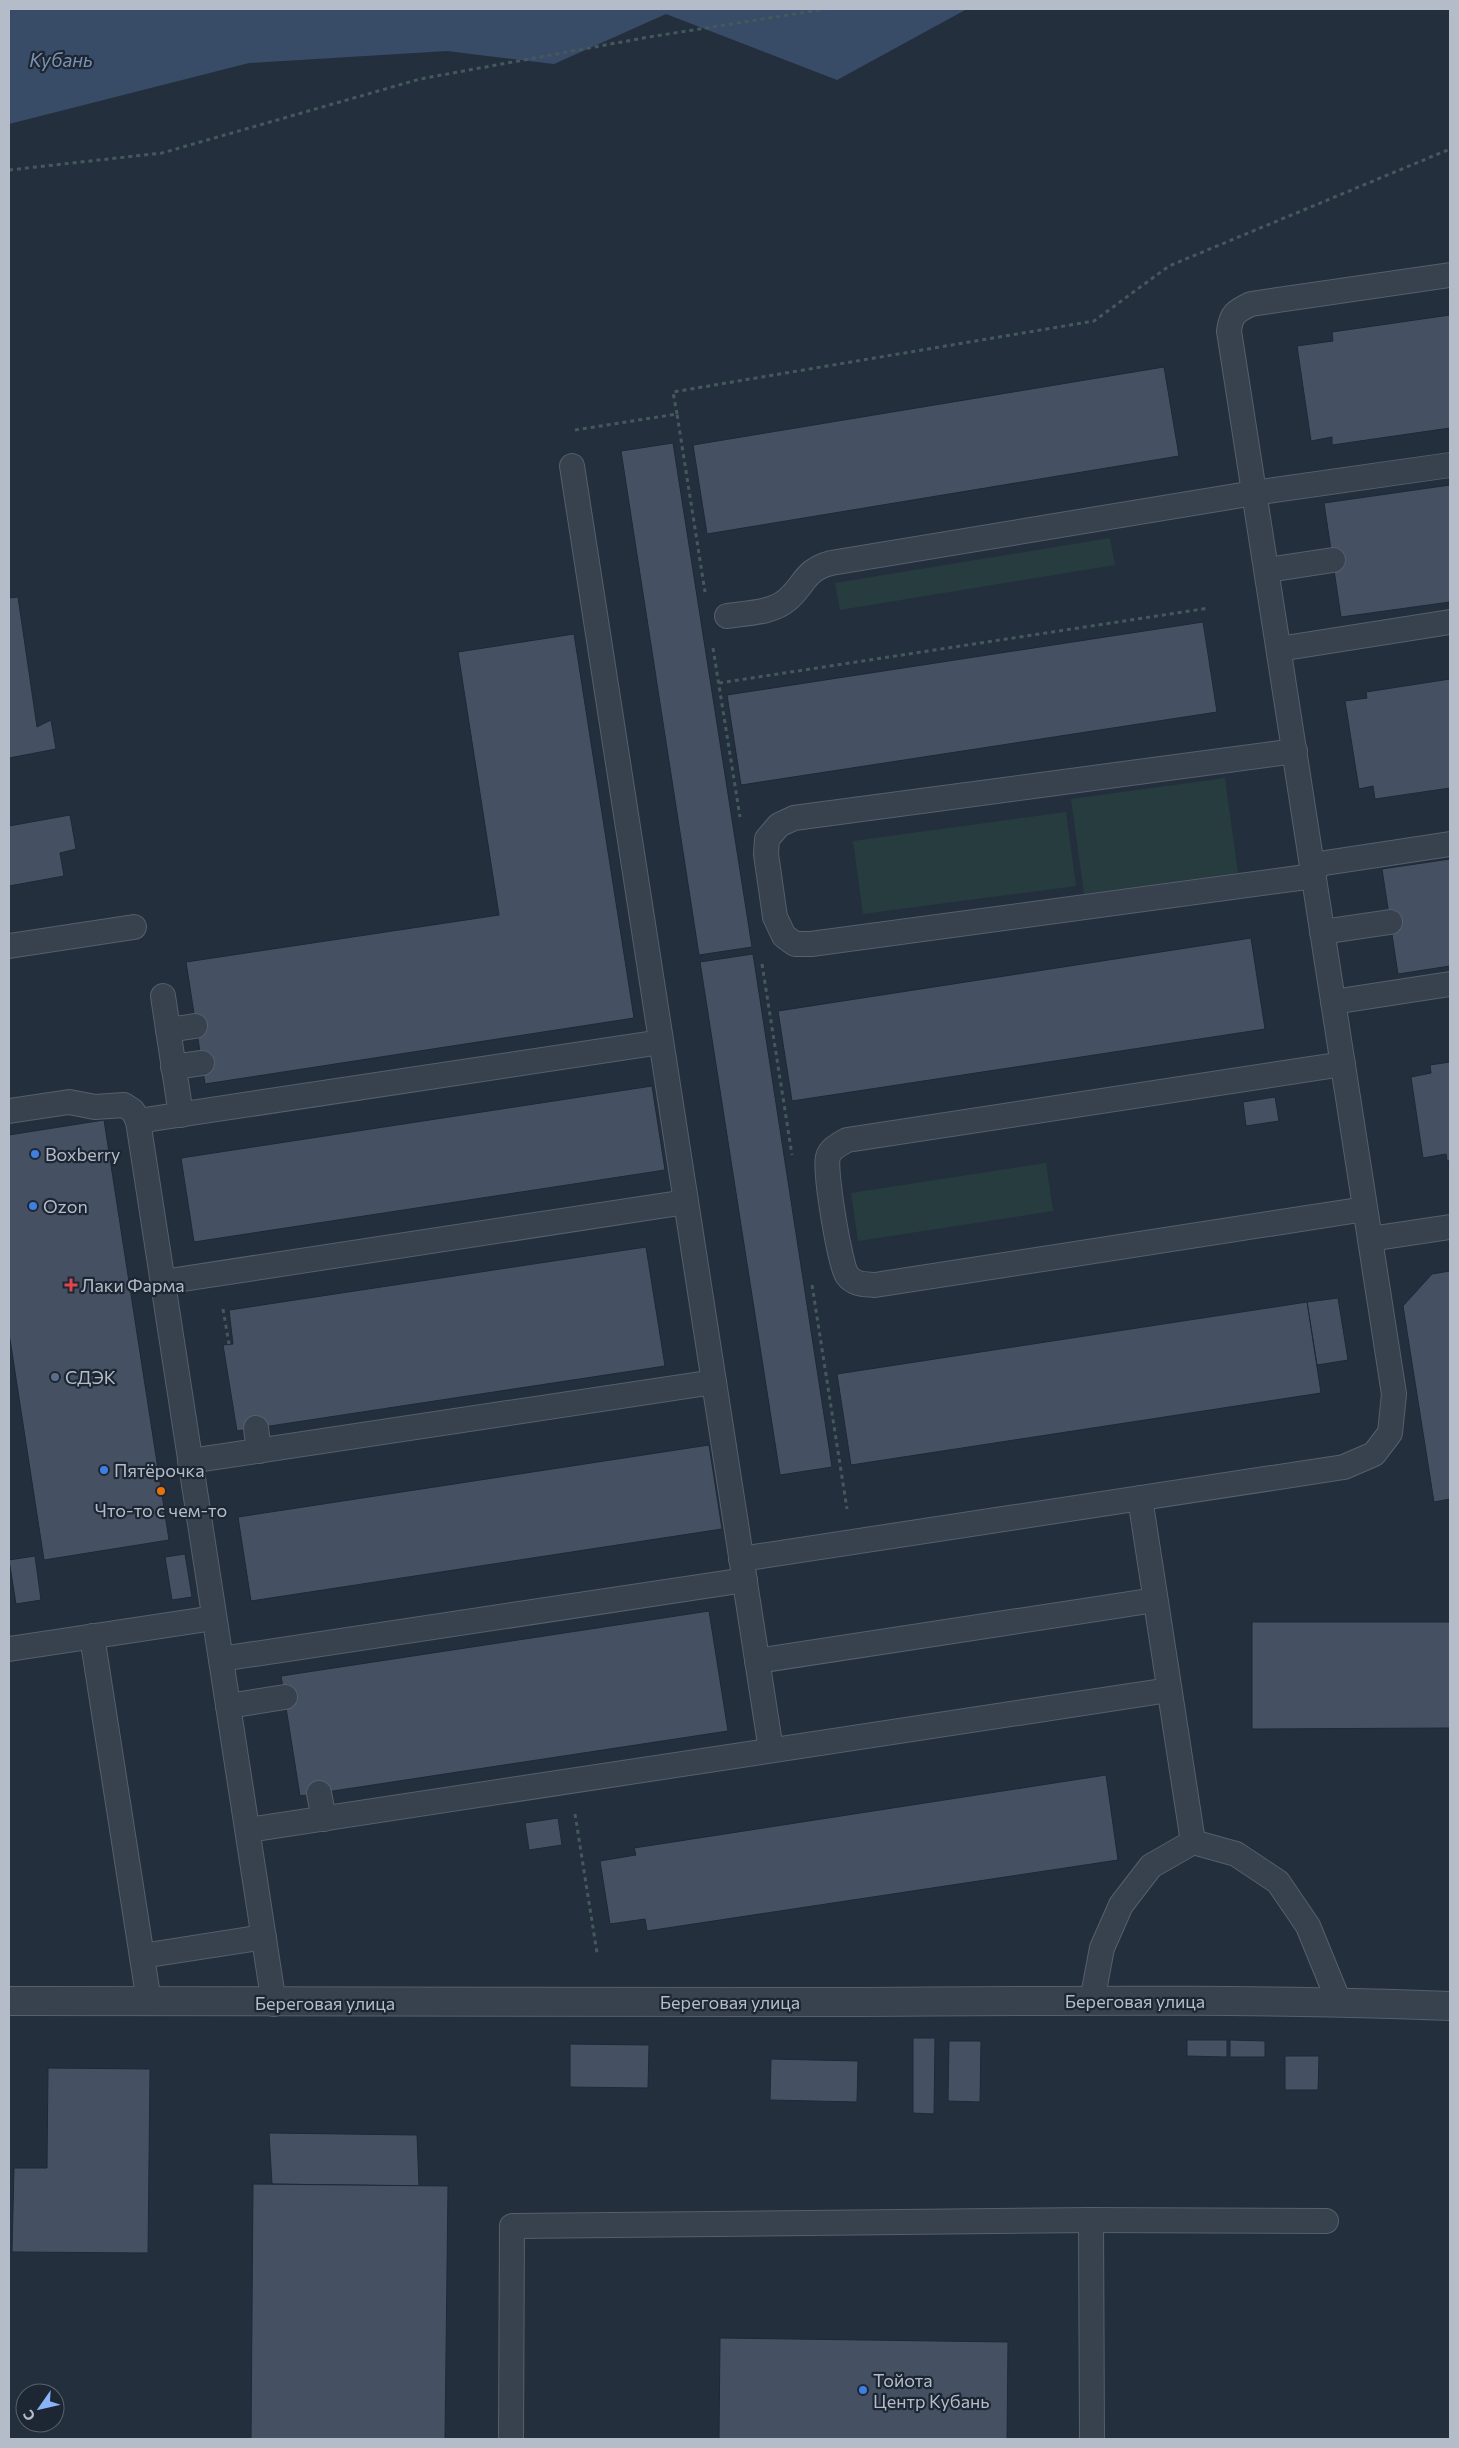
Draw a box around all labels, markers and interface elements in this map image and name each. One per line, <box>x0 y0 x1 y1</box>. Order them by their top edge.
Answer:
water label: Кубань <box>29 48 93 71</box>
place label: Boxberry <box>45 1143 120 1165</box>
marker: Boxberry <box>29 1148 41 1160</box>
place label: Ozon <box>43 1195 88 1217</box>
marker: Ozon <box>27 1200 39 1212</box>
place label: Лаки Фарма <box>81 1274 185 1296</box>
marker: Лаки Фарма <box>65 1279 77 1291</box>
place label: СДЭК <box>65 1366 116 1388</box>
marker: СДЭК <box>49 1371 61 1383</box>
place label: Пятёрочка <box>114 1459 205 1481</box>
marker: Пятёрочка <box>98 1464 110 1476</box>
marker: Что-то с чем-то <box>155 1485 167 1497</box>
place label: Что-то с чем-то <box>95 1499 227 1521</box>
street label: Береговая улица <box>1065 1990 1205 2012</box>
street label: Береговая улица <box>660 1991 800 2013</box>
street label: Береговая улица <box>255 1992 395 2014</box>
place label: Тойота Центр Кубань <box>873 2369 990 2412</box>
north arrow <box>15 2383 65 2433</box>
marker: Тойота Центр Кубань <box>857 2384 869 2396</box>
text: С <box>19 2407 39 2424</box>

